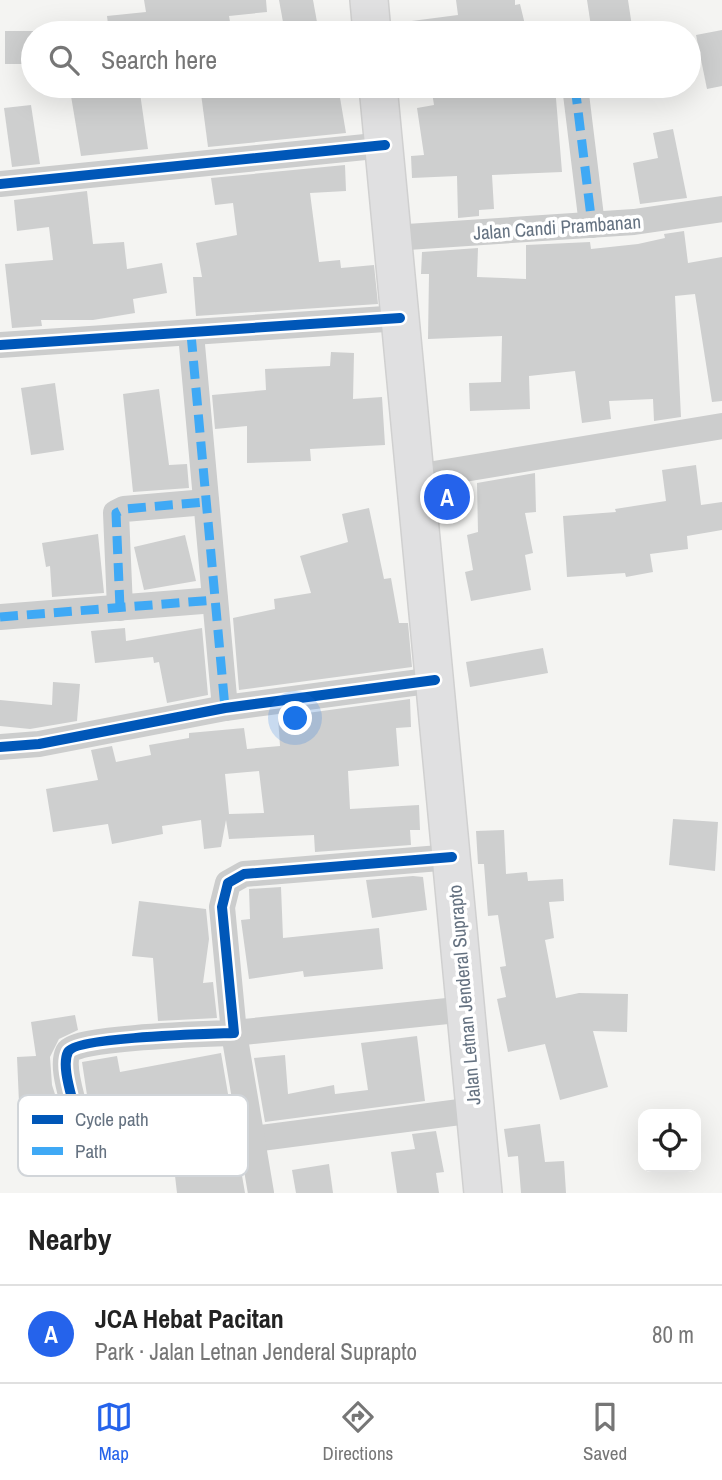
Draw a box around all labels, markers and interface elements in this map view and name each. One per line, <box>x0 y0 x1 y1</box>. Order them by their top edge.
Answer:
search box <box>21 21 701 98</box>
icon: search <box>45 41 83 79</box>
text: Search here <box>101 42 217 77</box>
street label: Jalan Candi Prambanan <box>472 208 642 246</box>
pin: A <box>424 471 470 523</box>
your location <box>278 701 312 735</box>
street label: Jalan Letnan Jenderal Suprapto <box>441 884 487 1106</box>
legend <box>18 1095 248 1176</box>
text: Cycle path <box>75 1106 149 1132</box>
map controls <box>638 1109 701 1172</box>
button: locate <box>638 1109 701 1172</box>
text: Path <box>75 1138 107 1164</box>
text: Nearby <box>28 1219 111 1259</box>
text: JCA Hebat Pacitan <box>95 1301 284 1336</box>
text: A <box>44 1319 58 1350</box>
text: 80 m <box>652 1319 694 1350</box>
text: Park · Jalan Letnan Jenderal Suprapto <box>95 1336 417 1367</box>
tab: Map <box>95 1398 133 1466</box>
tab: Directions <box>322 1398 393 1466</box>
tab: Saved <box>583 1398 627 1466</box>

